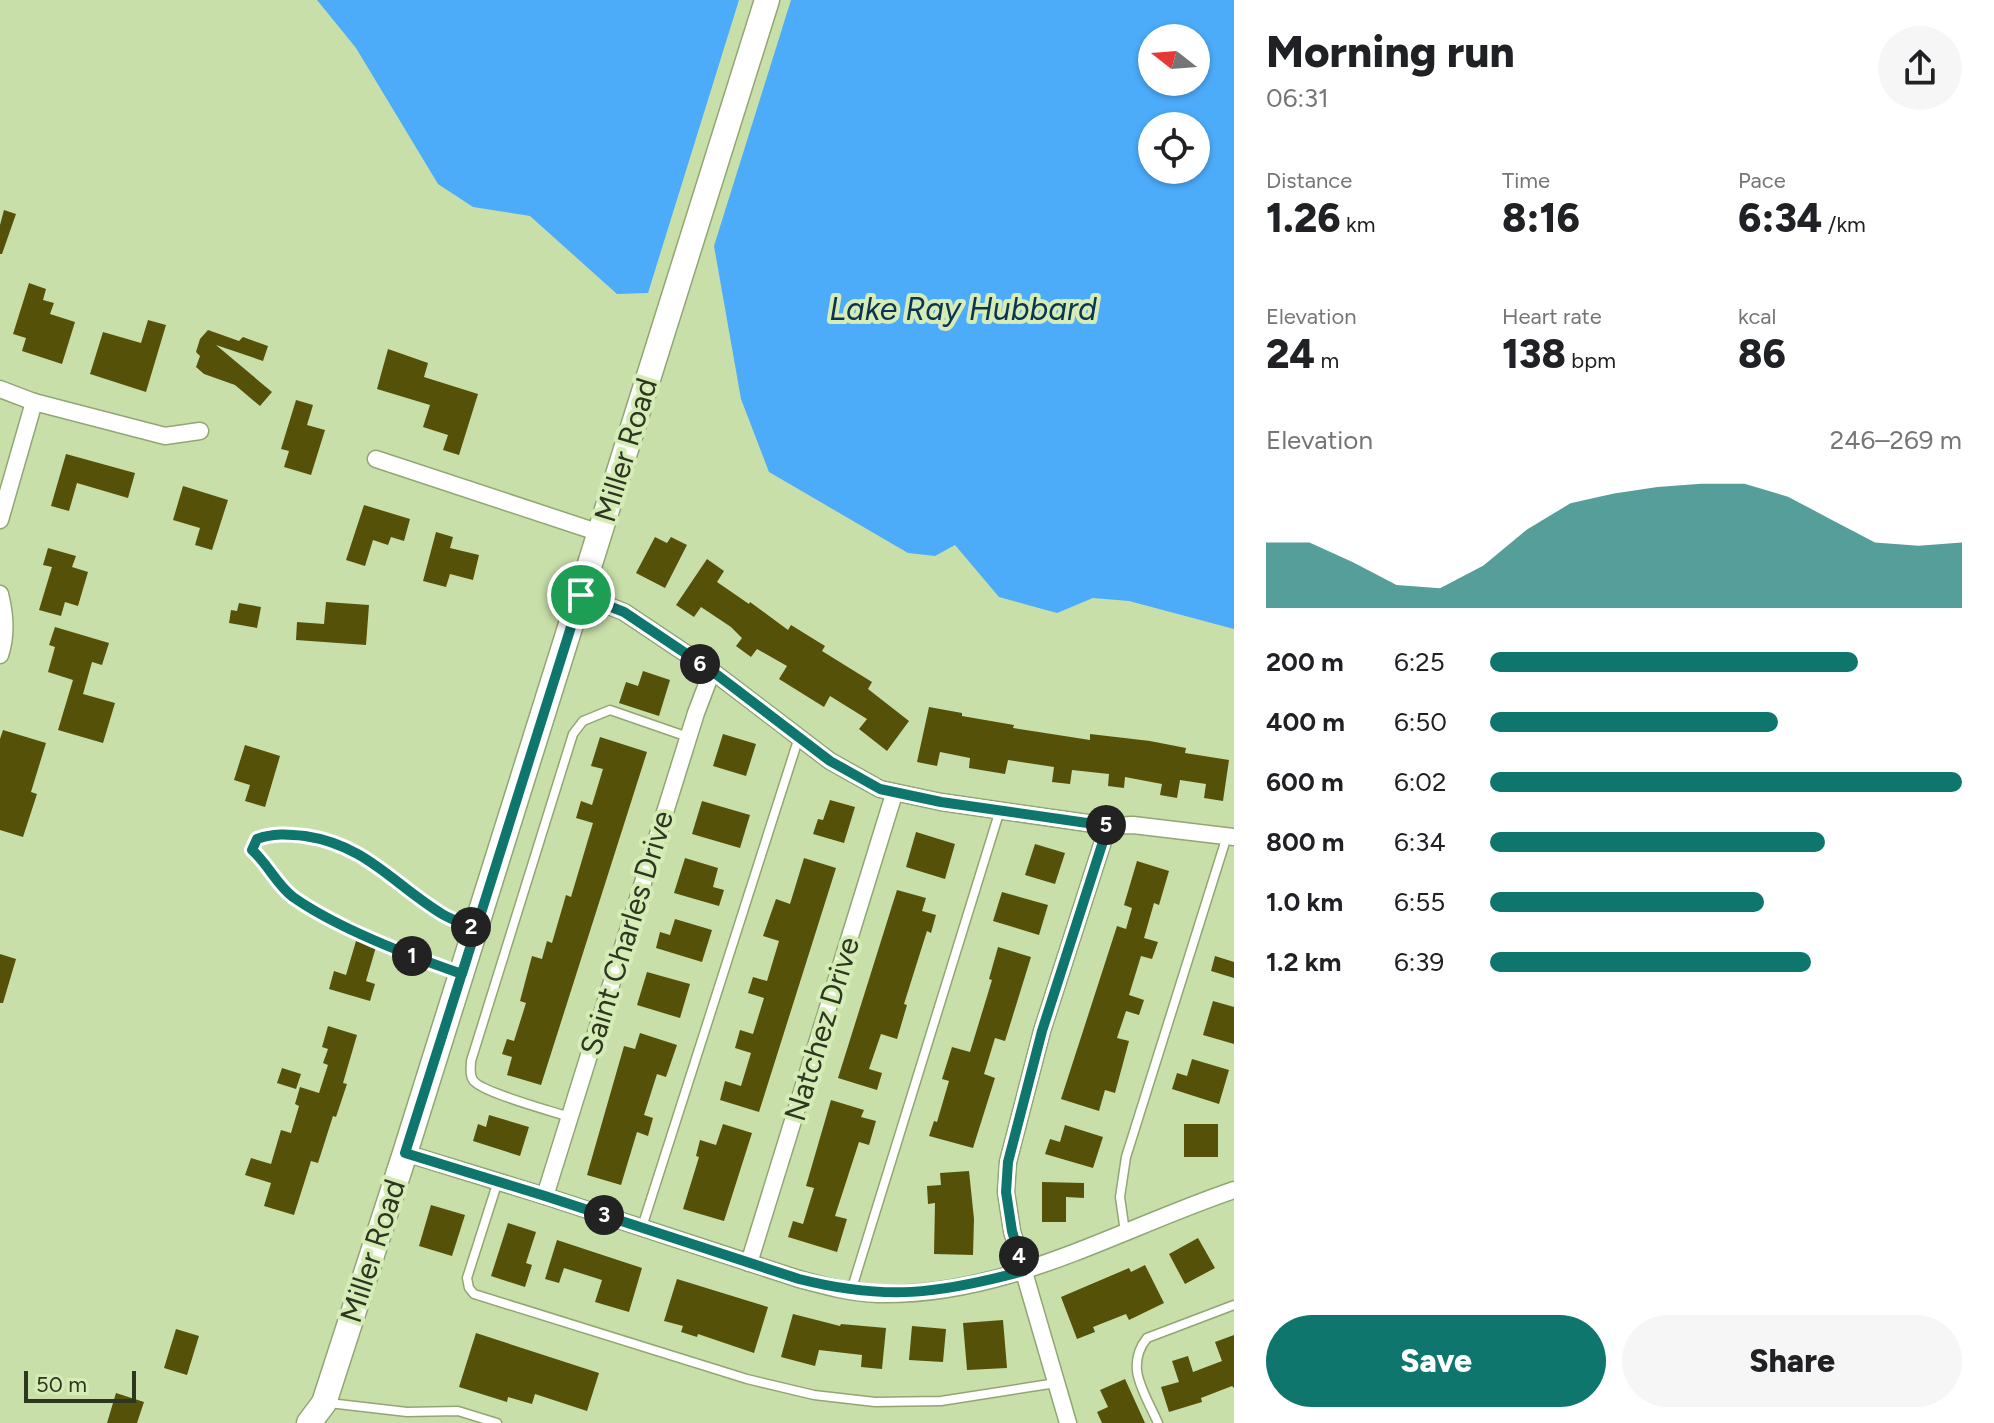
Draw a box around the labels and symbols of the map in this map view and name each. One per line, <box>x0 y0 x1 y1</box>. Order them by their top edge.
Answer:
north arrow <box>1138 24 1210 96</box>
water label: Lake Ray Hubbard <box>829 290 1097 328</box>
street label: Miller Road <box>586 373 665 526</box>
pin <box>547 561 615 629</box>
pin: 6 <box>680 644 720 684</box>
pin: 5 <box>1086 805 1126 845</box>
street label: Saint Charles Drive <box>572 806 681 1060</box>
pin: 2 <box>451 907 491 947</box>
street label: Natchez Drive <box>776 932 867 1125</box>
pin: 1 <box>392 936 432 976</box>
street label: Miller Road <box>332 1174 413 1327</box>
pin: 3 <box>584 1195 624 1235</box>
pin: 4 <box>999 1236 1039 1276</box>
scale bar <box>24 1367 136 1403</box>

